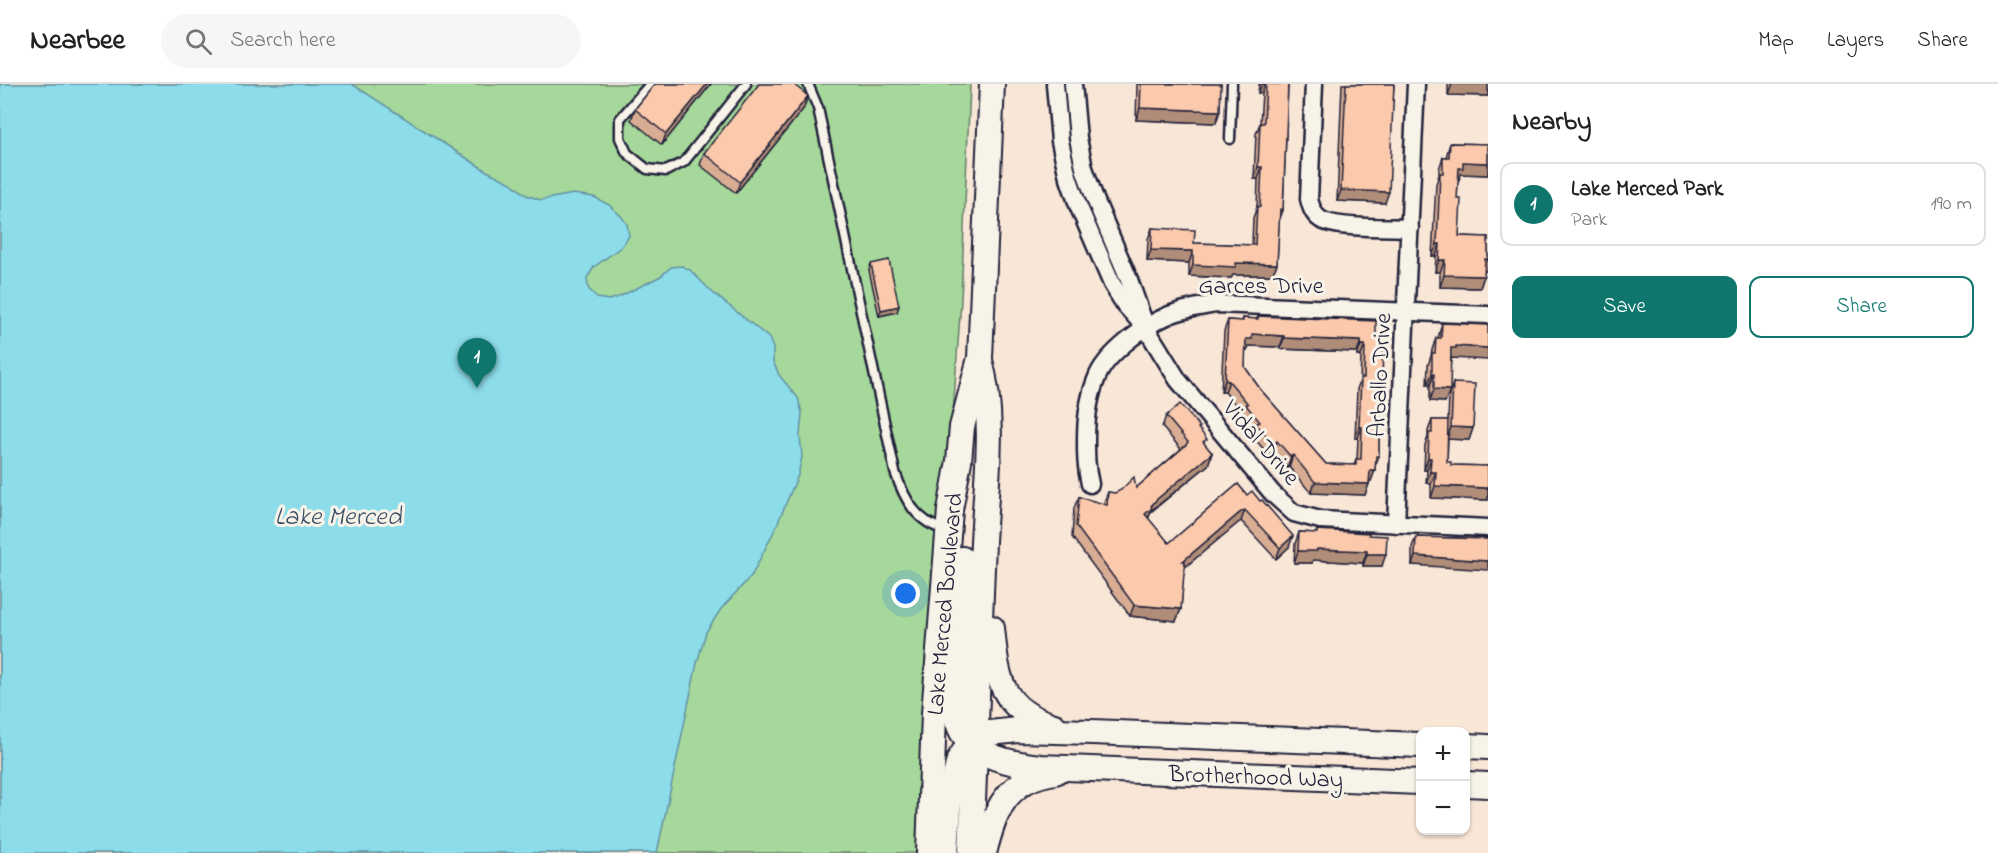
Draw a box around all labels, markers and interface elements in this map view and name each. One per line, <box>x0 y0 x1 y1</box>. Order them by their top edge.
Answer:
search box <box>161 14 581 68</box>
text: Nearbee <box>30 21 125 62</box>
icon: search <box>182 25 215 58</box>
text: Search here <box>230 25 336 57</box>
text: Map <box>1758 26 1794 56</box>
text: Layers <box>1827 26 1884 56</box>
text: Share <box>1917 26 1968 56</box>
text: Nearby <box>1512 104 1591 142</box>
text: Lake Merced Park <box>1571 174 1723 206</box>
text: 1 <box>1530 190 1537 219</box>
text: 190 m <box>1930 190 1972 219</box>
text: Park <box>1571 206 1607 235</box>
street label: Garces Drive <box>1198 270 1324 305</box>
button: Save <box>1512 276 1737 338</box>
button: Share <box>1749 276 1974 338</box>
street label: Arballo Drive <box>1361 312 1402 438</box>
pin: 1 <box>458 338 496 388</box>
street label: Vidal Drive <box>1212 392 1307 494</box>
street label: Lake Merced Boulevard <box>919 491 974 717</box>
water label: Lake Merced <box>275 499 403 537</box>
your location <box>891 579 920 608</box>
map controls <box>1416 727 1470 835</box>
button: + <box>1416 727 1470 781</box>
street label: Brotherhood Way <box>1167 758 1344 800</box>
button: − <box>1416 781 1470 835</box>

